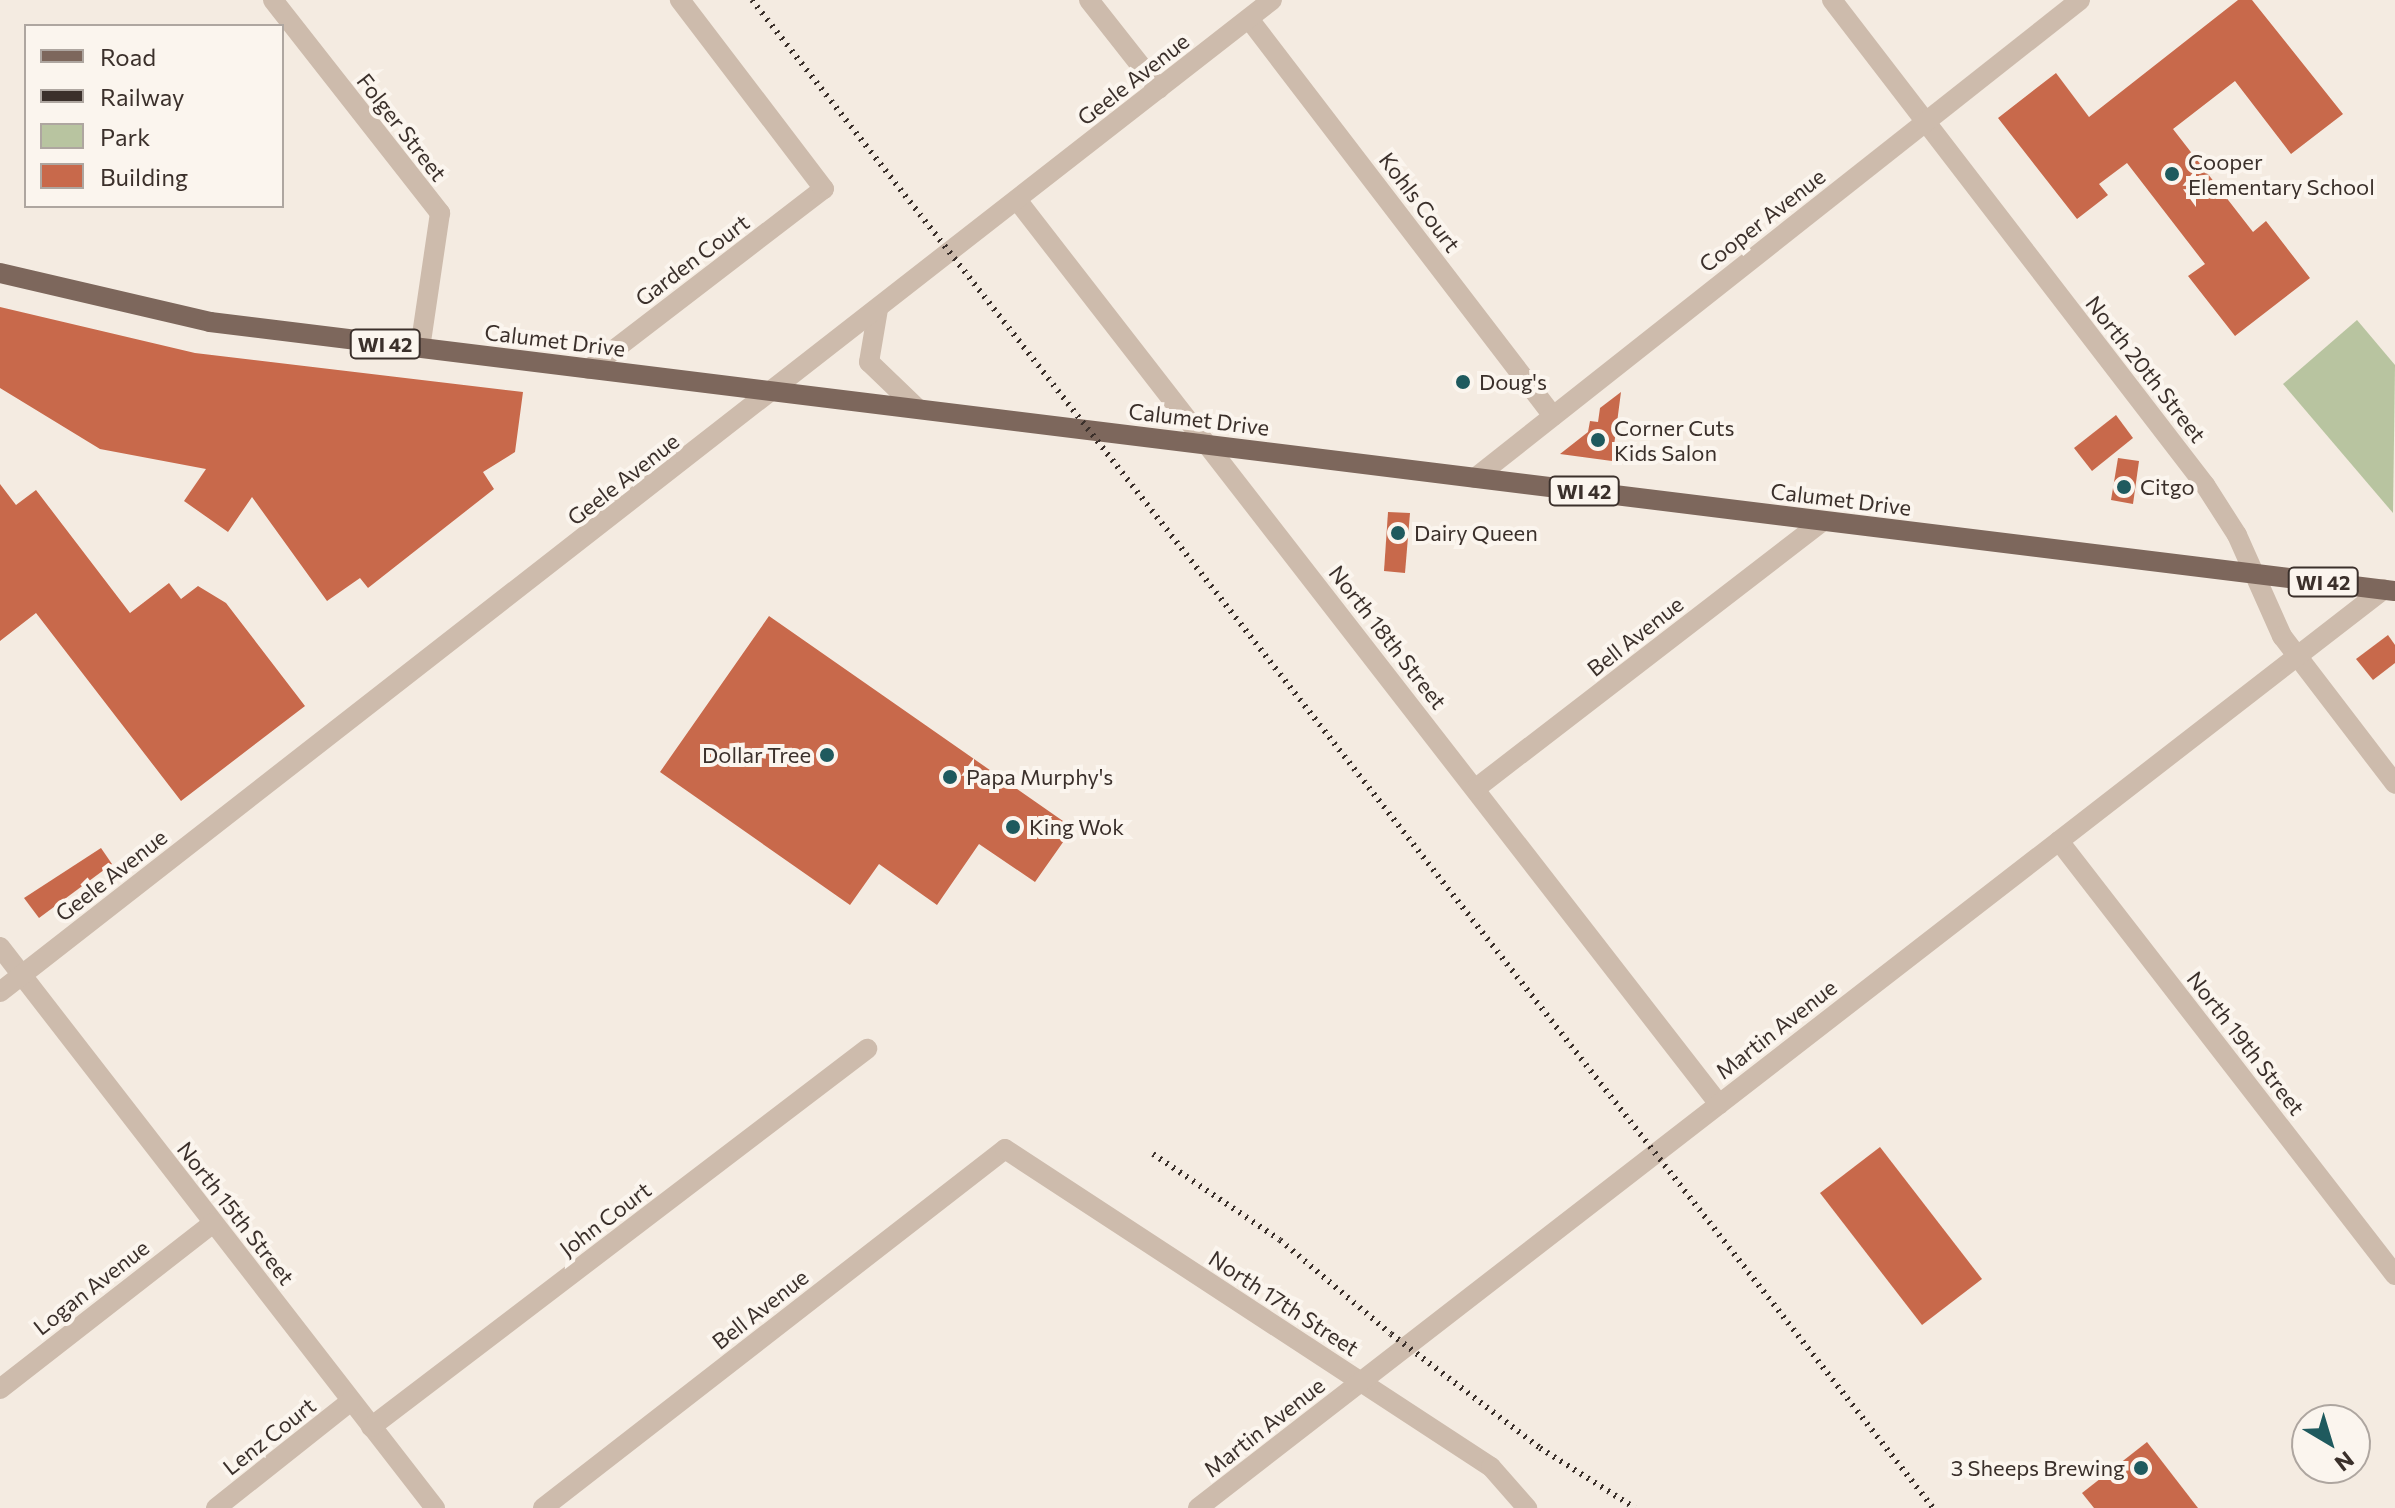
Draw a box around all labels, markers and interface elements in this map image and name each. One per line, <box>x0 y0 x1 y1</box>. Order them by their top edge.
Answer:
legend <box>24 24 284 208</box>
street label: Geele Avenue <box>1072 27 1194 131</box>
text: Road <box>100 42 156 71</box>
street label: Folger Street <box>352 68 452 186</box>
text: Railway <box>100 82 185 111</box>
text: Park <box>100 122 150 151</box>
street label: Kohls Court <box>1374 147 1466 257</box>
place label: Cooper Elementary School <box>2188 148 2375 200</box>
text: Building <box>100 162 188 191</box>
street label: Cooper Avenue <box>1694 163 1830 277</box>
marker: Cooper Elementary School <box>2163 165 2181 183</box>
street label: Garden Court <box>630 209 754 311</box>
street label: North 20th Street <box>2081 290 2211 448</box>
street label: Calumet Drive <box>483 318 627 362</box>
road number: WI 42 <box>349 328 421 360</box>
place label: Doug's <box>1479 369 1547 395</box>
marker: Doug's <box>1454 373 1472 391</box>
street label: Calumet Drive <box>1127 397 1271 441</box>
place label: Corner Cuts Kids Salon <box>1614 414 1735 466</box>
street label: Geele Avenue <box>562 427 684 531</box>
marker: Corner Cuts Kids Salon <box>1589 431 1607 449</box>
place label: Citgo <box>2140 474 2195 500</box>
road number: WI 42 <box>1548 475 1620 507</box>
street label: Calumet Drive <box>1769 477 1913 521</box>
marker: Citgo <box>2115 478 2133 496</box>
place label: Dairy Queen <box>1414 520 1538 546</box>
marker: Dairy Queen <box>1389 524 1407 542</box>
street label: North 18th Street <box>1324 560 1452 714</box>
road number: WI 42 <box>2287 566 2359 598</box>
street label: Bell Avenue <box>1582 590 1688 682</box>
place label: Dollar Tree <box>702 742 811 768</box>
marker: Dollar Tree <box>818 746 836 764</box>
place label: Papa Murphy's <box>966 764 1113 790</box>
marker: Papa Murphy's <box>941 768 959 786</box>
place label: King Wok <box>1029 814 1124 840</box>
marker: King Wok <box>1004 818 1022 836</box>
street label: Geele Avenue <box>50 823 172 927</box>
street label: North 19th Street <box>2182 966 2310 1120</box>
street label: Martin Avenue <box>1710 974 1842 1084</box>
street label: North 15th Street <box>172 1136 300 1290</box>
street label: John Court <box>554 1176 656 1262</box>
street label: Logan Avenue <box>28 1234 154 1340</box>
street label: North 17th Street <box>1204 1245 1364 1361</box>
street label: Bell Avenue <box>707 1263 813 1355</box>
street label: Martin Avenue <box>1198 1372 1330 1482</box>
street label: Lenz Court <box>217 1392 321 1480</box>
north arrow <box>2291 1404 2371 1484</box>
text: N <box>2330 1446 2360 1477</box>
place label: 3 Sheeps Brewing <box>1951 1455 2125 1481</box>
marker: 3 Sheeps Brewing <box>2132 1459 2150 1477</box>

